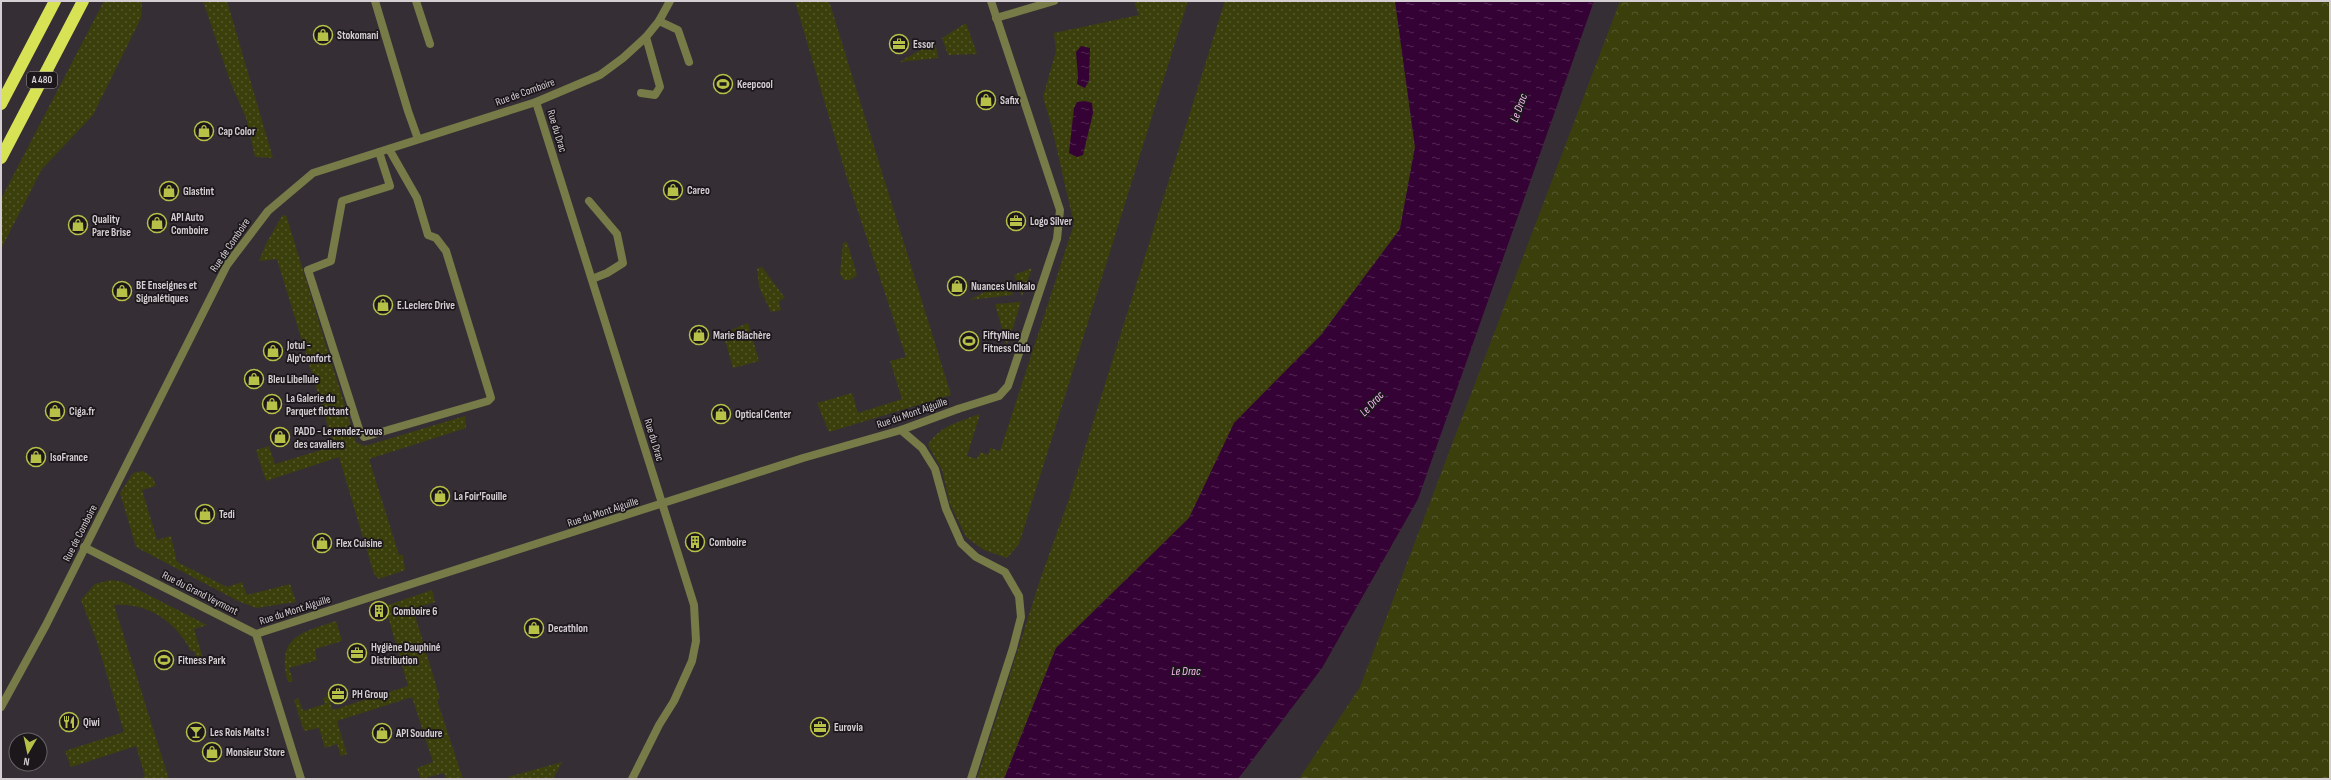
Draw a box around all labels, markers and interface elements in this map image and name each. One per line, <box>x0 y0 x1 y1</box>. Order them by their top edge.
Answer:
shop icon: Stokomani <box>312 24 334 46</box>
place label: Stokomani <box>337 29 378 42</box>
office icon: Essor <box>888 33 910 55</box>
place label: Essor <box>913 38 935 51</box>
road number: A 480 <box>27 72 57 88</box>
sports icon: Keepcool <box>712 73 734 95</box>
street label: Rue de Comboire <box>494 75 556 109</box>
place label: Keepcool <box>737 78 773 91</box>
shop icon: Safix <box>975 89 997 111</box>
water label: Le Drac <box>1507 91 1531 124</box>
place label: Safix <box>1000 94 1020 107</box>
street label: Rue du Drac <box>544 108 570 154</box>
shop icon: Cap Color <box>193 120 215 142</box>
place label: Cap Color <box>218 125 256 138</box>
shop icon: Careo <box>662 179 684 201</box>
shop icon: Glastint <box>158 180 180 202</box>
place label: Careo <box>687 184 710 197</box>
place label: Glastint <box>183 185 215 198</box>
office icon: Logo Silver <box>1005 210 1027 232</box>
place label: API Auto Comboire <box>170 211 209 237</box>
shop icon: API Auto Comboire <box>146 212 168 234</box>
place label: Quality Pare Brise <box>92 213 131 239</box>
shop icon: Quality Pare Brise <box>67 214 89 236</box>
place label: Logo Silver <box>1030 215 1073 228</box>
street label: Rue de Comboire <box>207 216 253 274</box>
shop icon: Nuances Unikalo <box>946 275 968 297</box>
place label: BE Enseignes et Signalétiques <box>136 279 197 305</box>
shop icon: BE Enseignes et Signalétiques <box>111 280 133 302</box>
place label: Nuances Unikalo <box>971 280 1036 293</box>
shop icon: E.Leclerc Drive <box>372 294 394 316</box>
place label: E.Leclerc Drive <box>397 299 455 312</box>
shop icon: Marie Blachère <box>688 324 710 346</box>
place label: Marie Blachère <box>713 329 771 342</box>
place label: FiftyNine Fitness Club <box>983 329 1031 355</box>
sports icon: FiftyNine Fitness Club <box>958 330 980 352</box>
place label: Jotul - Alp'confort <box>286 339 331 365</box>
shop icon: Jotul - Alp'confort <box>262 340 284 362</box>
shop icon: Bleu Libellule <box>243 368 265 390</box>
place label: Bleu Libellule <box>268 373 319 386</box>
water label: Le Drac <box>1357 388 1388 420</box>
place label: La Galerie du Parquet flottant <box>286 392 349 418</box>
shop icon: La Galerie du Parquet flottant <box>261 393 283 415</box>
street label: Rue du Mont Aiguille <box>875 395 949 431</box>
shop icon: Ciga.fr <box>44 400 66 422</box>
shop icon: Optical Center <box>710 403 732 425</box>
place label: Ciga.fr <box>69 405 96 418</box>
place label: Optical Center <box>735 408 792 421</box>
street label: Rue du Drac <box>641 417 667 463</box>
place label: PADD - Le rendez-vous des cavaliers <box>294 425 383 451</box>
shop icon: PADD - Le rendez-vous des cavaliers <box>269 426 291 448</box>
shop icon: IsoFrance <box>25 446 47 468</box>
place label: IsoFrance <box>50 451 88 464</box>
shop icon: La Foir'Fouille <box>429 485 451 507</box>
place label: La Foir'Fouille <box>454 490 507 503</box>
street label: Rue du Mont Aiguille <box>566 494 640 530</box>
street label: Rue de Comboire <box>60 502 100 564</box>
shop icon: Tedi <box>194 503 216 525</box>
place label: Tedi <box>219 508 235 521</box>
building icon: Comboire <box>684 531 706 553</box>
shop icon: Flex Cuisine <box>311 532 333 554</box>
place label: Comboire <box>709 536 747 549</box>
place label: Flex Cuisine <box>336 537 383 550</box>
street label: Rue du Grand Veymont <box>160 568 241 618</box>
street label: Rue du Mont Aiguille <box>258 592 332 628</box>
building icon: Comboire 6 <box>368 600 390 622</box>
place label: Comboire 6 <box>393 605 437 618</box>
shop icon: Decathlon <box>523 617 545 639</box>
place label: Decathlon <box>548 622 588 635</box>
place label: Hygiène Dauphiné Distribution <box>371 641 441 667</box>
office icon: Hygiène Dauphiné Distribution <box>346 642 368 664</box>
sports icon: Fitness Park <box>153 649 175 671</box>
place label: Fitness Park <box>178 654 226 667</box>
water label: Le Drac <box>1171 664 1201 679</box>
office icon: PH Group <box>327 683 349 705</box>
place label: PH Group <box>352 688 388 701</box>
restaurant icon: Qiwi <box>58 711 80 733</box>
place label: Qiwi <box>83 716 100 729</box>
office icon: Eurovia <box>809 716 831 738</box>
bar icon: Les Rois Malts ! <box>185 721 207 743</box>
place label: Eurovia <box>834 721 863 734</box>
shop icon: API Soudure <box>371 722 393 744</box>
place label: Les Rois Malts ! <box>210 726 269 739</box>
place label: API Soudure <box>395 727 443 740</box>
north arrow <box>8 732 48 772</box>
shop icon: Monsieur Store <box>201 741 223 763</box>
place label: Monsieur Store <box>226 746 285 759</box>
text: N <box>22 754 30 768</box>

